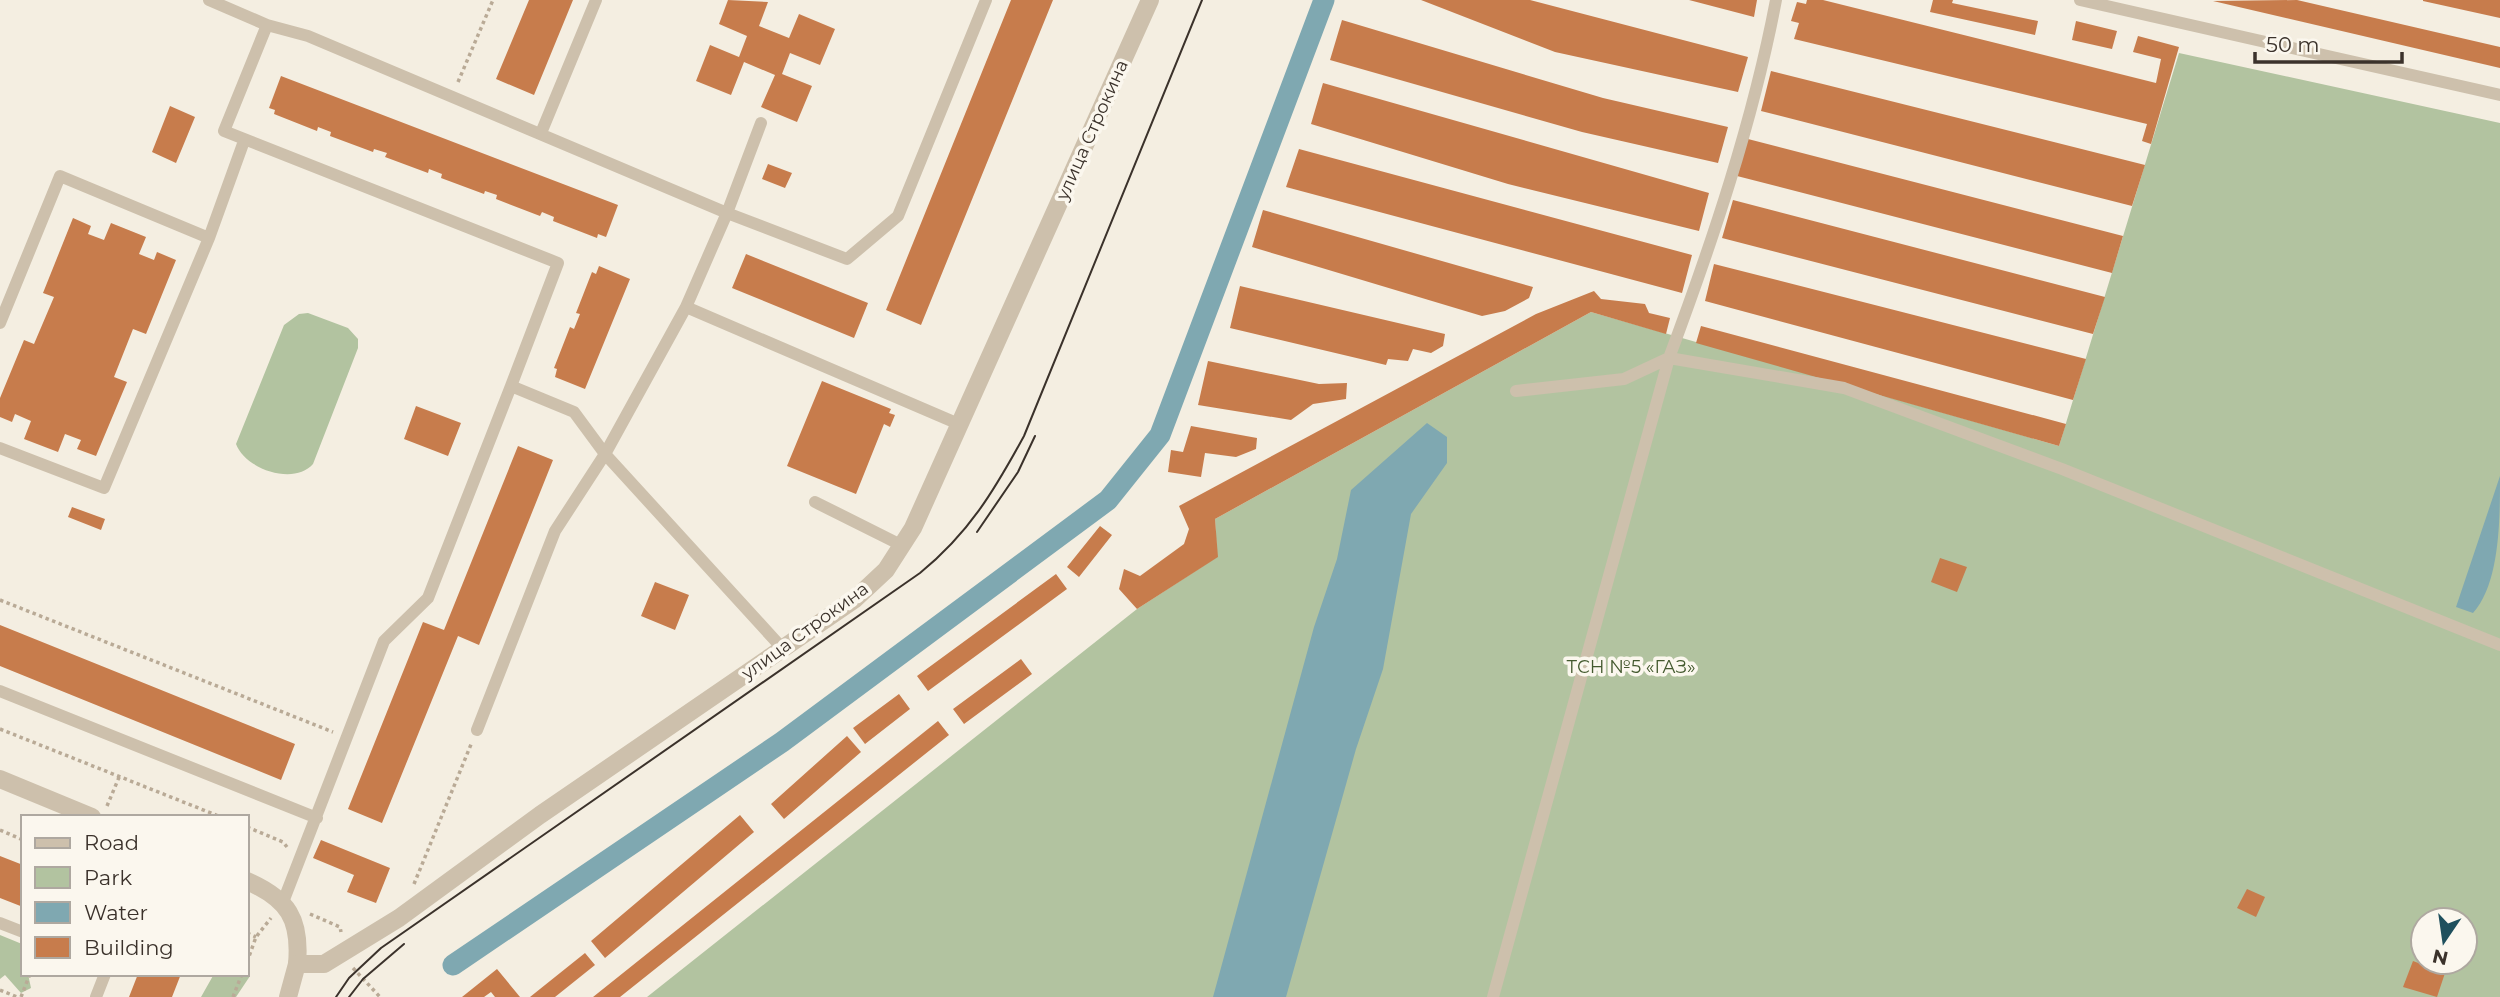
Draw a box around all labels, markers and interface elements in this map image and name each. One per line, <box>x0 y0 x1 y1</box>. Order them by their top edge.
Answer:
scale bar <box>2255 21 2402 65</box>
text: 50 m <box>2266 32 2320 57</box>
street label: улица Строкина <box>1051 56 1133 205</box>
street label: улица Строкина <box>737 578 873 685</box>
park label: ТСН №5 «ГАЗ» <box>1567 656 1695 678</box>
legend <box>21 815 248 976</box>
text: Road <box>84 830 139 855</box>
text: Park <box>84 865 132 890</box>
text: Water <box>84 900 148 925</box>
north arrow <box>2409 906 2479 976</box>
text: Building <box>84 935 174 960</box>
text: N <box>2430 944 2450 970</box>

